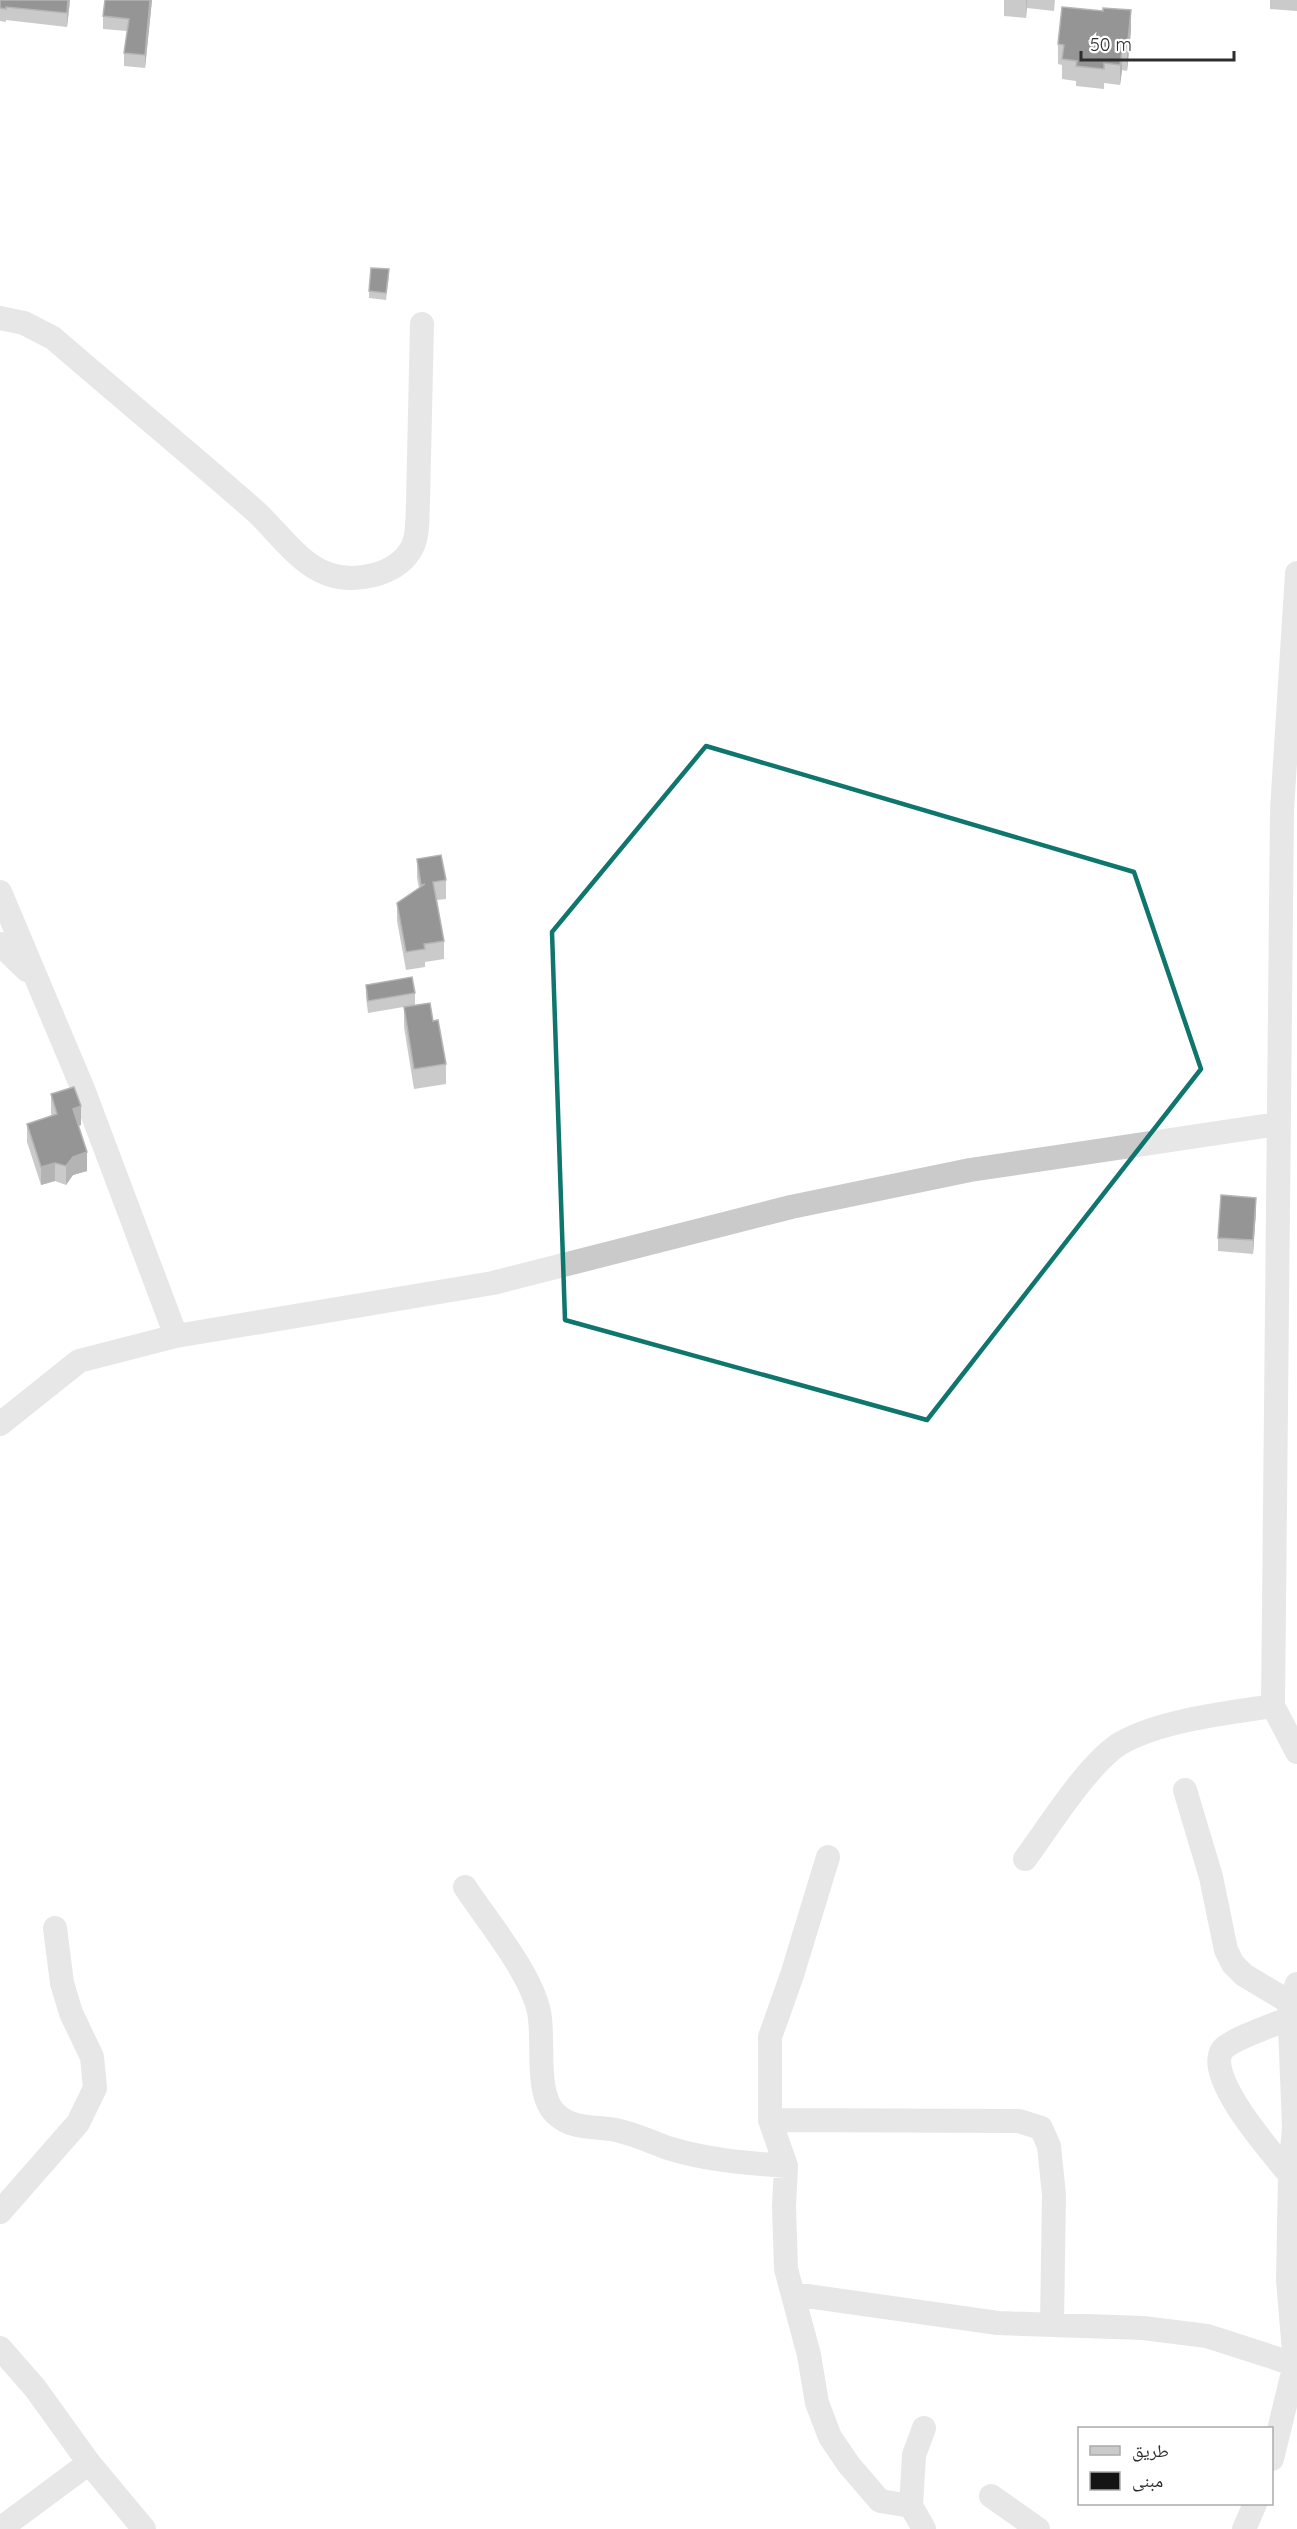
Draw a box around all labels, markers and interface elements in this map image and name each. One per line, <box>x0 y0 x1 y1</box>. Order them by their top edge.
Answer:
scale bar <box>1081 24 1234 62</box>
text: 50 m <box>1090 33 1132 56</box>
legend <box>1078 2427 1273 2505</box>
text: طريق <box>1132 2439 1169 2462</box>
text: مبنى <box>1132 2469 1163 2492</box>

